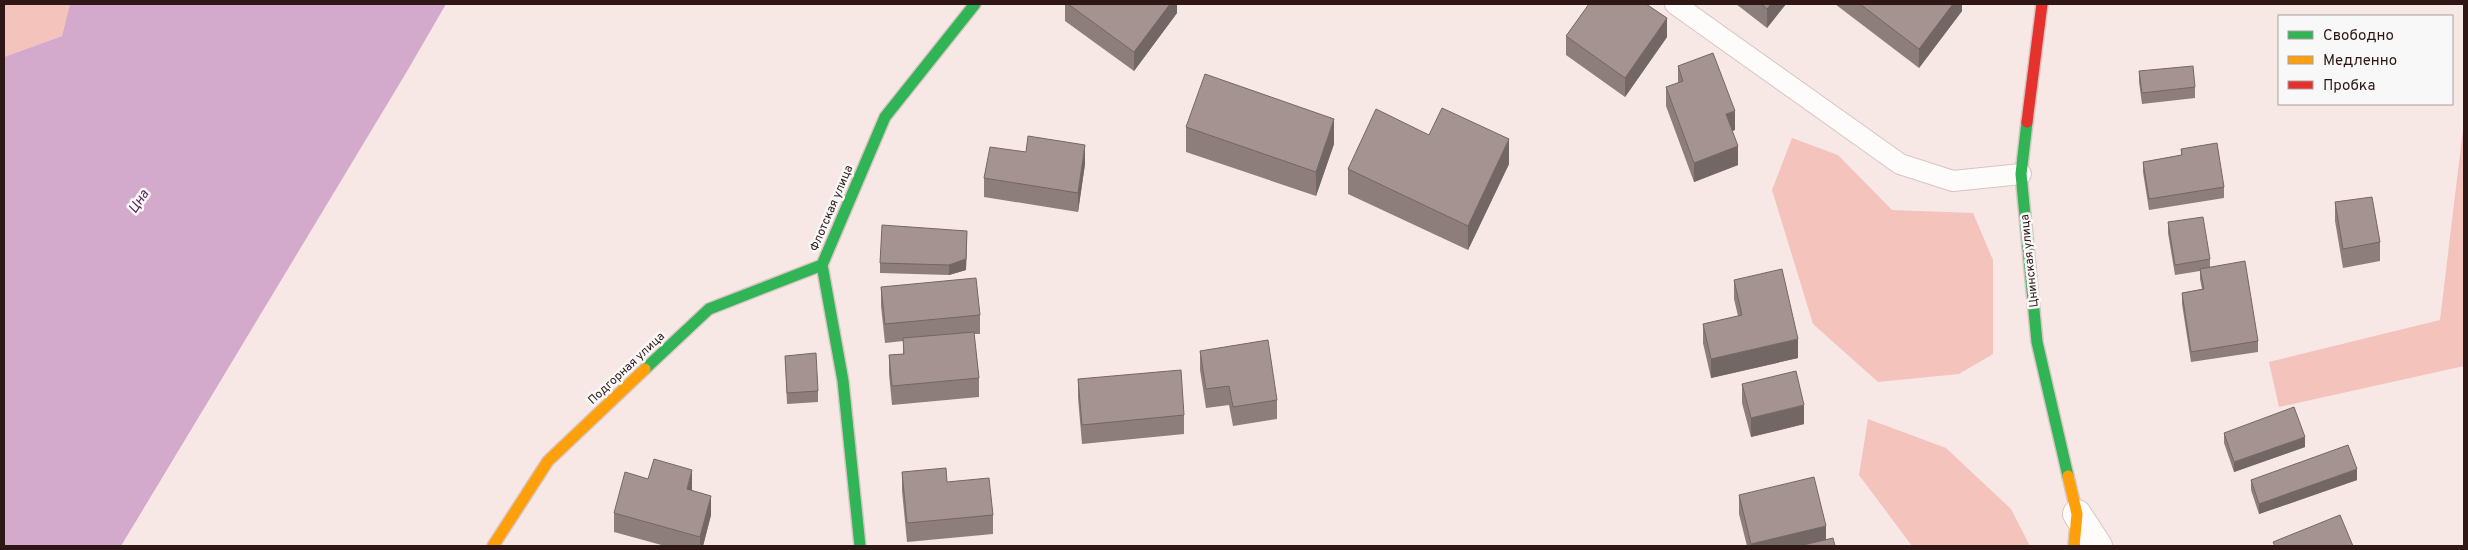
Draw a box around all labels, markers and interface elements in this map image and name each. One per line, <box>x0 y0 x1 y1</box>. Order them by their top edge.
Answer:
legend <box>2278 15 2453 105</box>
text: Свободно <box>2323 27 2394 46</box>
text: Медленно <box>2323 52 2397 71</box>
text: Пробка <box>2323 77 2375 96</box>
street label: Флотская улица <box>807 163 857 254</box>
water label: Цна <box>125 186 154 217</box>
street label: Цнинская улица <box>2017 214 2043 308</box>
street label: Подгорная улица <box>585 329 668 408</box>

